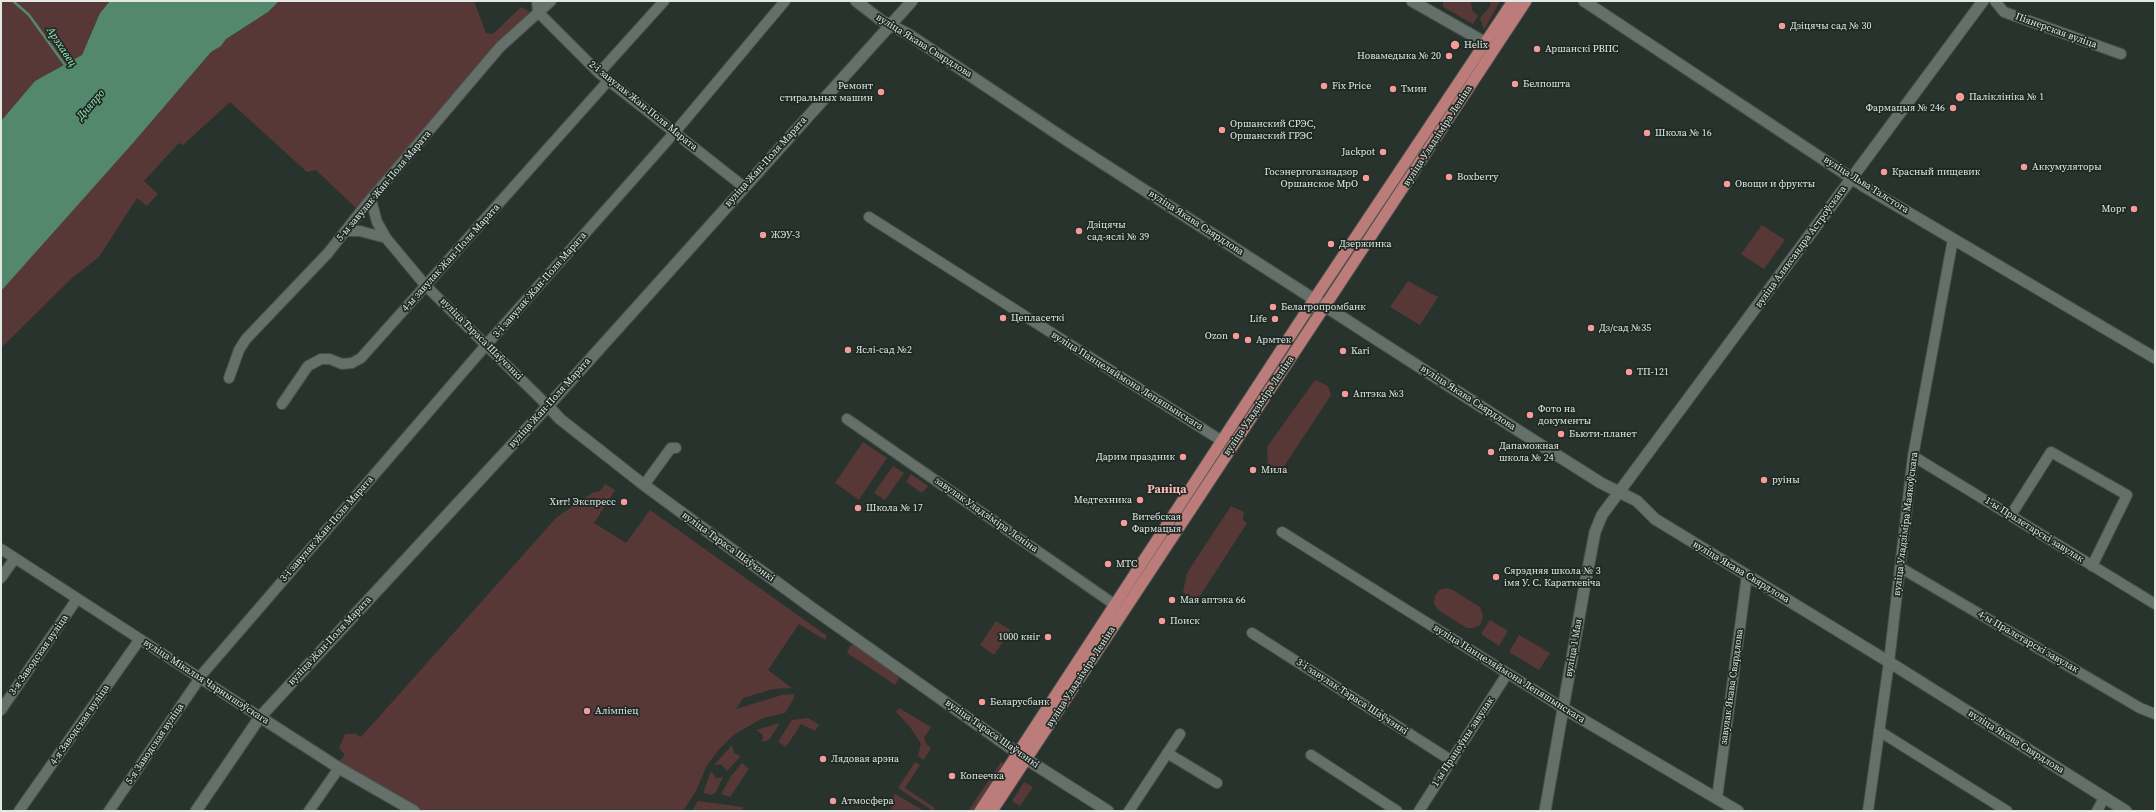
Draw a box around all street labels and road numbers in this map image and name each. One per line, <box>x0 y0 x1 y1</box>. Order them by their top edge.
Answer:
street label: Піянерская вуліца <box>2014 11 2098 51</box>
street label: вуліца Якава Свярдлова <box>874 12 974 80</box>
street label: 2-і завулак Жан-Поля Марата <box>586 59 700 153</box>
street label: вуліца Уладзіміра Леніна <box>1401 83 1475 189</box>
street label: вуліца Жан-Поля Марата <box>722 115 810 209</box>
street label: 5-ы завулак Жан-Поля Марата <box>334 128 434 244</box>
street label: вуліца Льва Талстога <box>1821 154 1911 216</box>
street label: вуліца Аляксандра Астроўскага <box>1753 184 1849 310</box>
street label: вуліца Якава Свярдлова <box>1146 188 1246 258</box>
street label: 4-ы завулак Жан-Поля Марата <box>400 202 502 314</box>
street label: 3-і завулак Жан-Поля Марата <box>491 230 589 340</box>
street label: вуліца Тараса Шаўчэнкі <box>437 295 525 383</box>
street label: вуліца Панцеляймона Лепяшынскага <box>1049 329 1205 433</box>
street label: вуліца Уладзіміра Леніна <box>1221 354 1297 458</box>
street label: вуліца Жан-Поля Марата <box>506 356 594 450</box>
street label: вуліца Якава Свярдлова <box>1418 363 1518 433</box>
street label: вуліца Уладзіміра Маякоўскага <box>1891 451 1921 597</box>
street label: 3-і завулак Жан-Поля Марата <box>278 474 376 584</box>
street label: завулак Уладзіміра Леніна <box>932 475 1040 555</box>
street label: 1-ы Пралетарскі завулак <box>1982 495 2086 565</box>
street label: вуліца Тараса Шаўчэнкі <box>679 509 777 585</box>
street label: вуліца Якава Свярдлова <box>1690 538 1792 606</box>
street label: вуліца Жан-Поля Марата <box>286 594 374 688</box>
street label: 4-ы Пралетарскі завулак <box>1976 608 2080 676</box>
street label: 3-я Заводская вуліца <box>7 613 71 697</box>
street label: вуліца 1 Мая <box>1563 618 1585 678</box>
street label: вуліца Панцеляймона Лепяшынскага <box>1431 622 1587 726</box>
street label: вуліца Уладзіміра Леніна <box>1044 624 1118 730</box>
street label: завулак Якава Свярдлова <box>1718 628 1746 746</box>
street label: вуліца Мікалая Чарнышэўскага <box>141 637 271 727</box>
street label: 3-і завулак Тараса Шаўчэнкі <box>1294 656 1410 738</box>
street label: 4-я Заводская вуліца <box>48 683 112 767</box>
street label: 1-ы Працоўны завулак <box>1429 695 1497 789</box>
street label: вуліца Тараса Шаўчэнкі <box>943 697 1041 771</box>
street label: 5-я Заводская вуліца <box>123 701 187 787</box>
street label: вуліца Якава Свярдлова <box>1966 708 2066 776</box>

